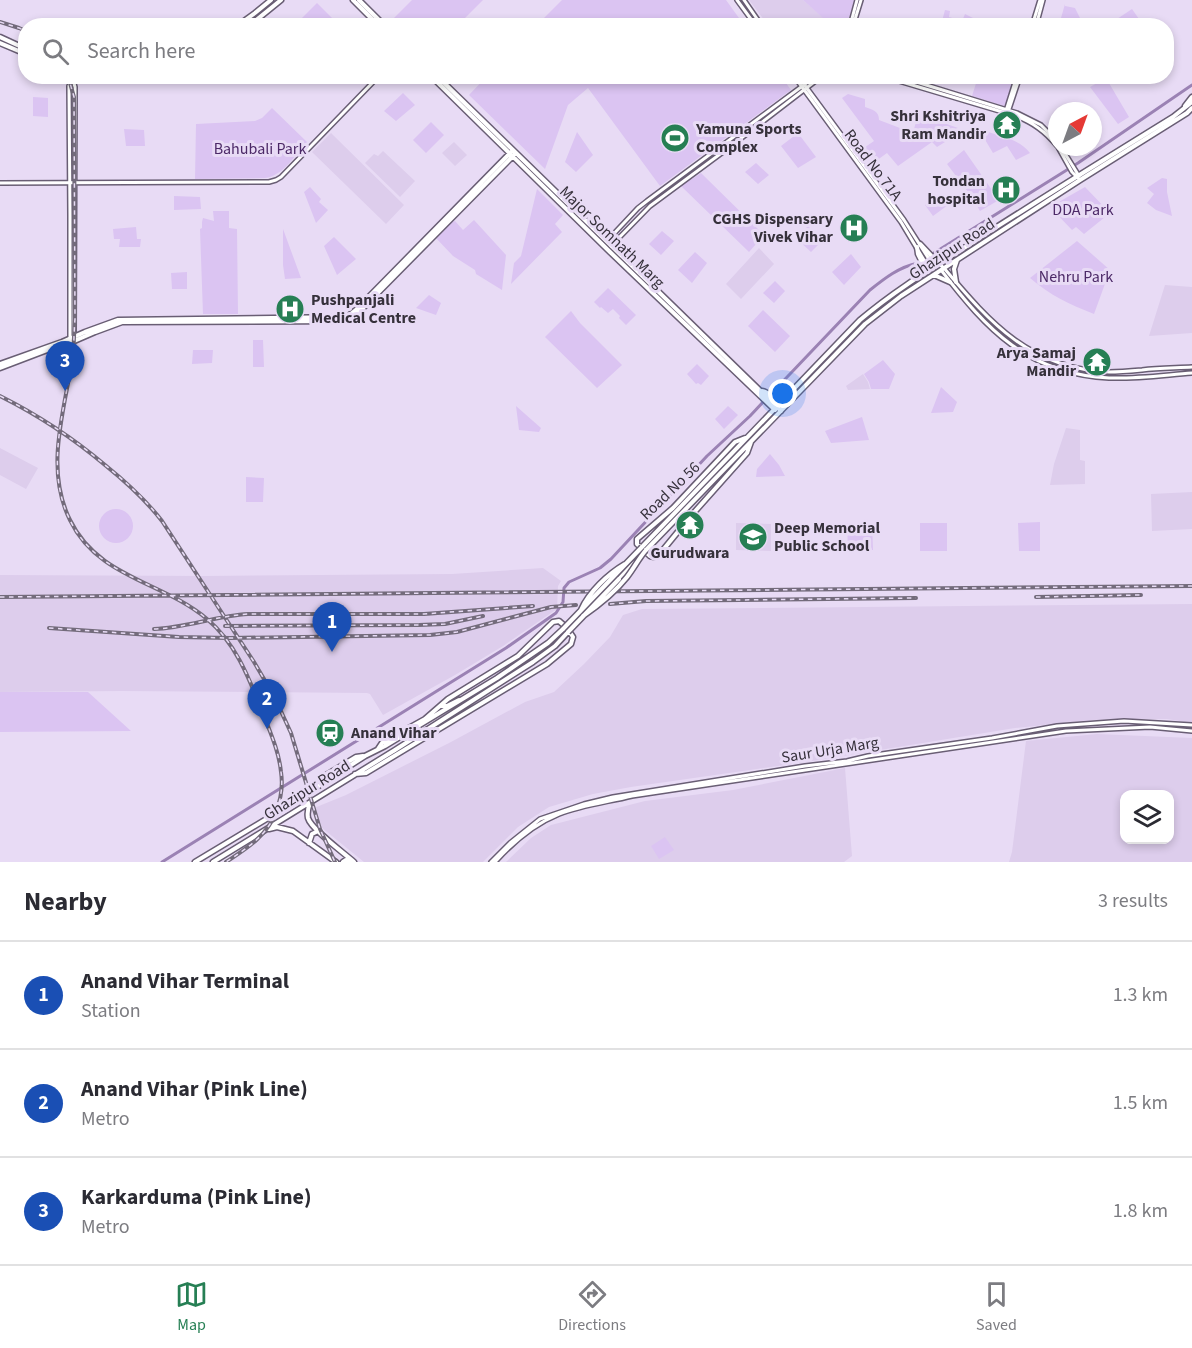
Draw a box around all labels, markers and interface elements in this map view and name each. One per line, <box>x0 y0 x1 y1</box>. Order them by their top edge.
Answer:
search box <box>18 18 1174 84</box>
icon: search <box>39 35 72 68</box>
text: Search here <box>87 35 195 67</box>
north arrow <box>1048 102 1102 156</box>
place label: Shri Kshitriya Ram Mandir <box>890 105 987 145</box>
temple icon: Shri Kshitriya Ram Mandir <box>991 109 1023 141</box>
place label: Yamuna Sports Complex <box>695 118 802 158</box>
sports icon: Yamuna Sports Complex <box>659 122 691 154</box>
street label: Road No 71A <box>839 125 907 206</box>
park label: Bahubali Park <box>214 138 306 160</box>
place label: Tondan hospital <box>928 170 985 210</box>
hospital icon: Tondan hospital <box>990 174 1022 206</box>
street label: Major Somnath Marg <box>554 181 670 293</box>
park label: DDA Park <box>1052 199 1114 221</box>
place label: CGHS Dispensary Vivek Vihar <box>713 208 834 248</box>
hospital icon: CGHS Dispensary Vivek Vihar <box>838 212 870 244</box>
street label: Ghazipur Road <box>905 213 999 285</box>
park label: Nehru Park <box>1039 266 1113 288</box>
place label: Pushpanjali Medical Centre <box>311 289 416 329</box>
hospital icon: Pushpanjali Medical Centre <box>274 293 306 325</box>
pin: 3 <box>46 342 84 391</box>
place label: Arya Samaj Mandir <box>996 342 1077 382</box>
temple icon: Arya Samaj Mandir <box>1081 346 1113 378</box>
your location <box>768 379 797 408</box>
street label: Road No 56 <box>635 457 705 525</box>
temple icon: Gurudwara <box>674 509 706 541</box>
place label: Deep Memorial Public School <box>774 517 880 557</box>
school or university icon: Deep Memorial Public School <box>737 521 769 553</box>
place label: Gurudwara <box>651 542 729 564</box>
pin: 1 <box>312 602 352 652</box>
pin: 2 <box>248 680 286 729</box>
station icon: Anand Vihar <box>314 717 346 749</box>
place label: Anand Vihar <box>350 722 437 744</box>
street label: Saur Urja Marg <box>780 731 880 769</box>
street label: Ghazipur Road <box>260 755 354 825</box>
map controls <box>1120 790 1174 844</box>
button: layers <box>1120 790 1174 844</box>
text: Nearby <box>24 883 107 920</box>
text: 3 results <box>1098 887 1168 915</box>
text: Anand Vihar Terminal <box>81 965 289 997</box>
text: 1 <box>38 981 49 1009</box>
text: 1.3 km <box>1113 981 1168 1009</box>
text: Station <box>81 997 141 1025</box>
text: Anand Vihar (Pink Line) <box>81 1073 308 1105</box>
text: 2 <box>38 1089 49 1117</box>
text: 1.5 km <box>1113 1089 1168 1117</box>
text: Metro <box>81 1105 130 1133</box>
text: Karkarduma (Pink Line) <box>81 1181 312 1213</box>
text: 3 <box>38 1197 49 1225</box>
text: 1.8 km <box>1113 1197 1168 1225</box>
text: Metro <box>81 1213 130 1241</box>
tab: Map <box>175 1278 208 1336</box>
tab: Directions <box>558 1278 626 1336</box>
tab: Saved <box>976 1278 1017 1336</box>

